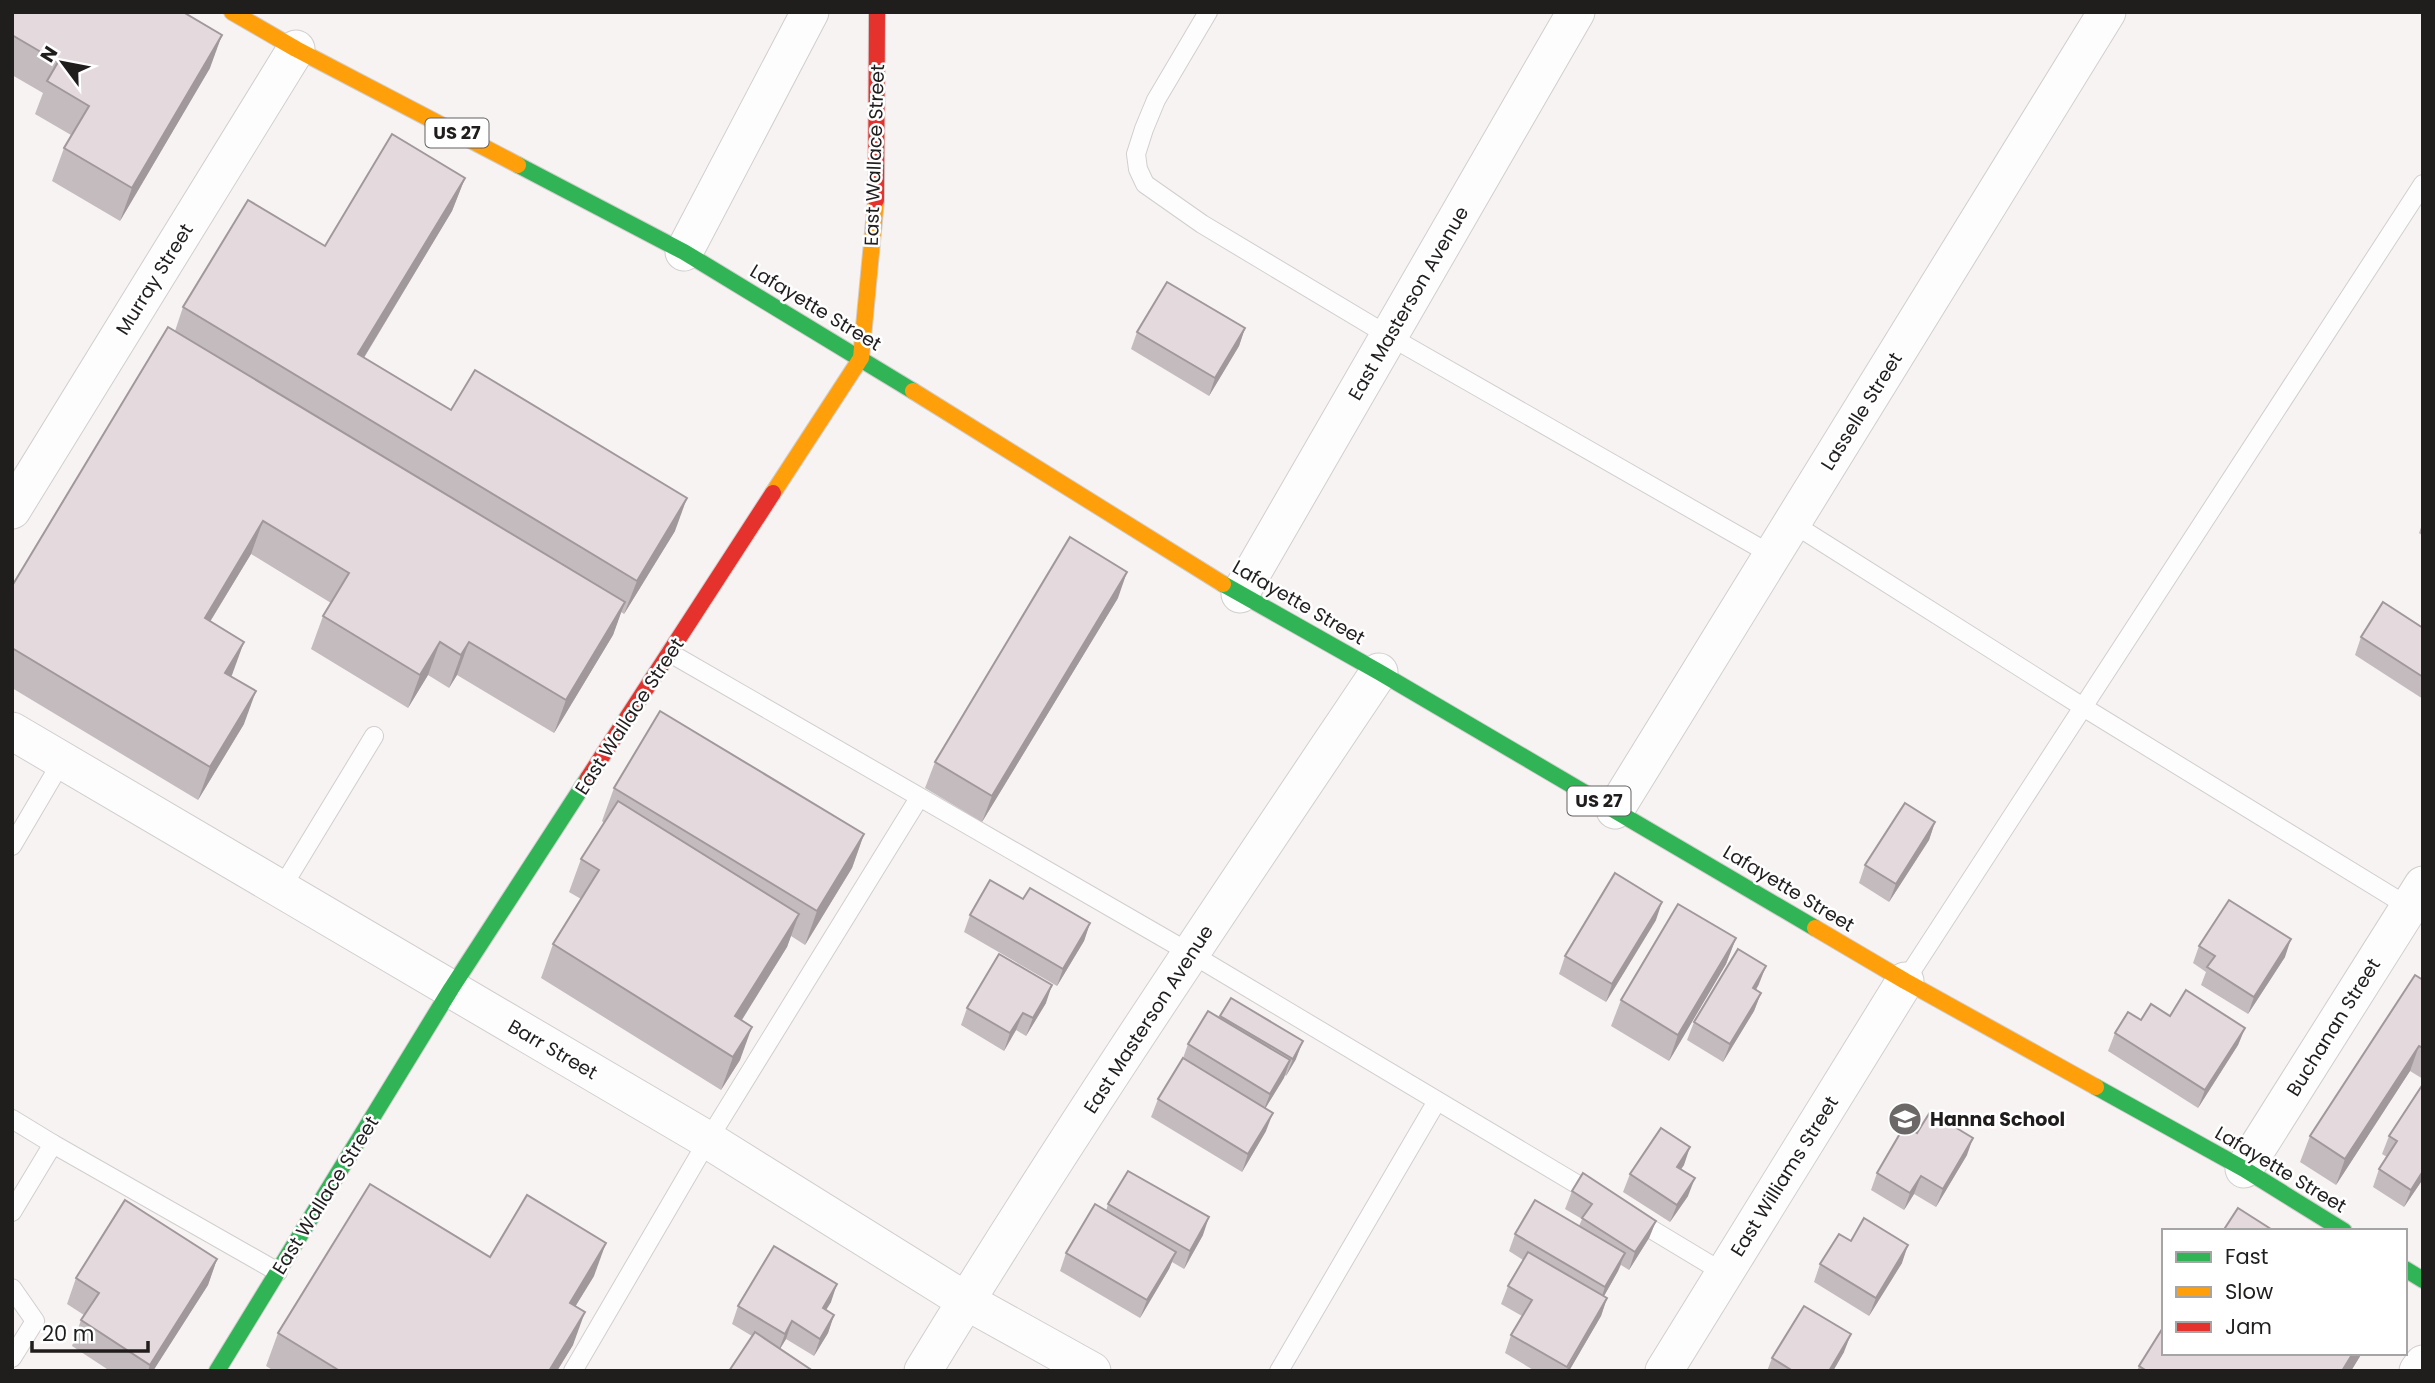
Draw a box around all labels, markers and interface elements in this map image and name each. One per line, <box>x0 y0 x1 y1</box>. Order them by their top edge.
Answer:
north arrow <box>28 28 98 98</box>
text: N <box>34 41 64 67</box>
street label: East Wallace Street <box>858 63 891 246</box>
road number: US 27 <box>426 118 489 148</box>
street label: East Masterson Avenue <box>1342 201 1475 405</box>
street label: Murray Street <box>109 218 200 340</box>
street label: Lafayette Street <box>745 257 887 357</box>
street label: Lasselle Street <box>1814 347 1909 475</box>
street label: Lafayette Street <box>1228 554 1370 651</box>
street label: East Wallace Street <box>569 632 690 800</box>
road number: US 27 <box>1568 786 1630 816</box>
street label: Lafayette Street <box>1718 838 1860 938</box>
street label: East Masterson Avenue <box>1077 920 1220 1119</box>
street label: Buchanan Street <box>2280 953 2387 1102</box>
street label: Barr Street <box>503 1013 603 1086</box>
street label: East Williams Street <box>1724 1091 1845 1262</box>
school or university icon: Hanna School <box>1886 1100 1924 1138</box>
place label: Hanna School <box>1930 1106 2065 1133</box>
street label: East Wallace Street <box>266 1111 385 1280</box>
street label: Lafayette Street <box>2210 1119 2352 1219</box>
legend <box>2162 1229 2407 1355</box>
text: Fast <box>2225 1242 2268 1271</box>
text: Slow <box>2225 1277 2273 1306</box>
scale bar <box>32 1310 147 1354</box>
text: Jam <box>2225 1312 2272 1341</box>
text: 20 m <box>42 1319 95 1348</box>

